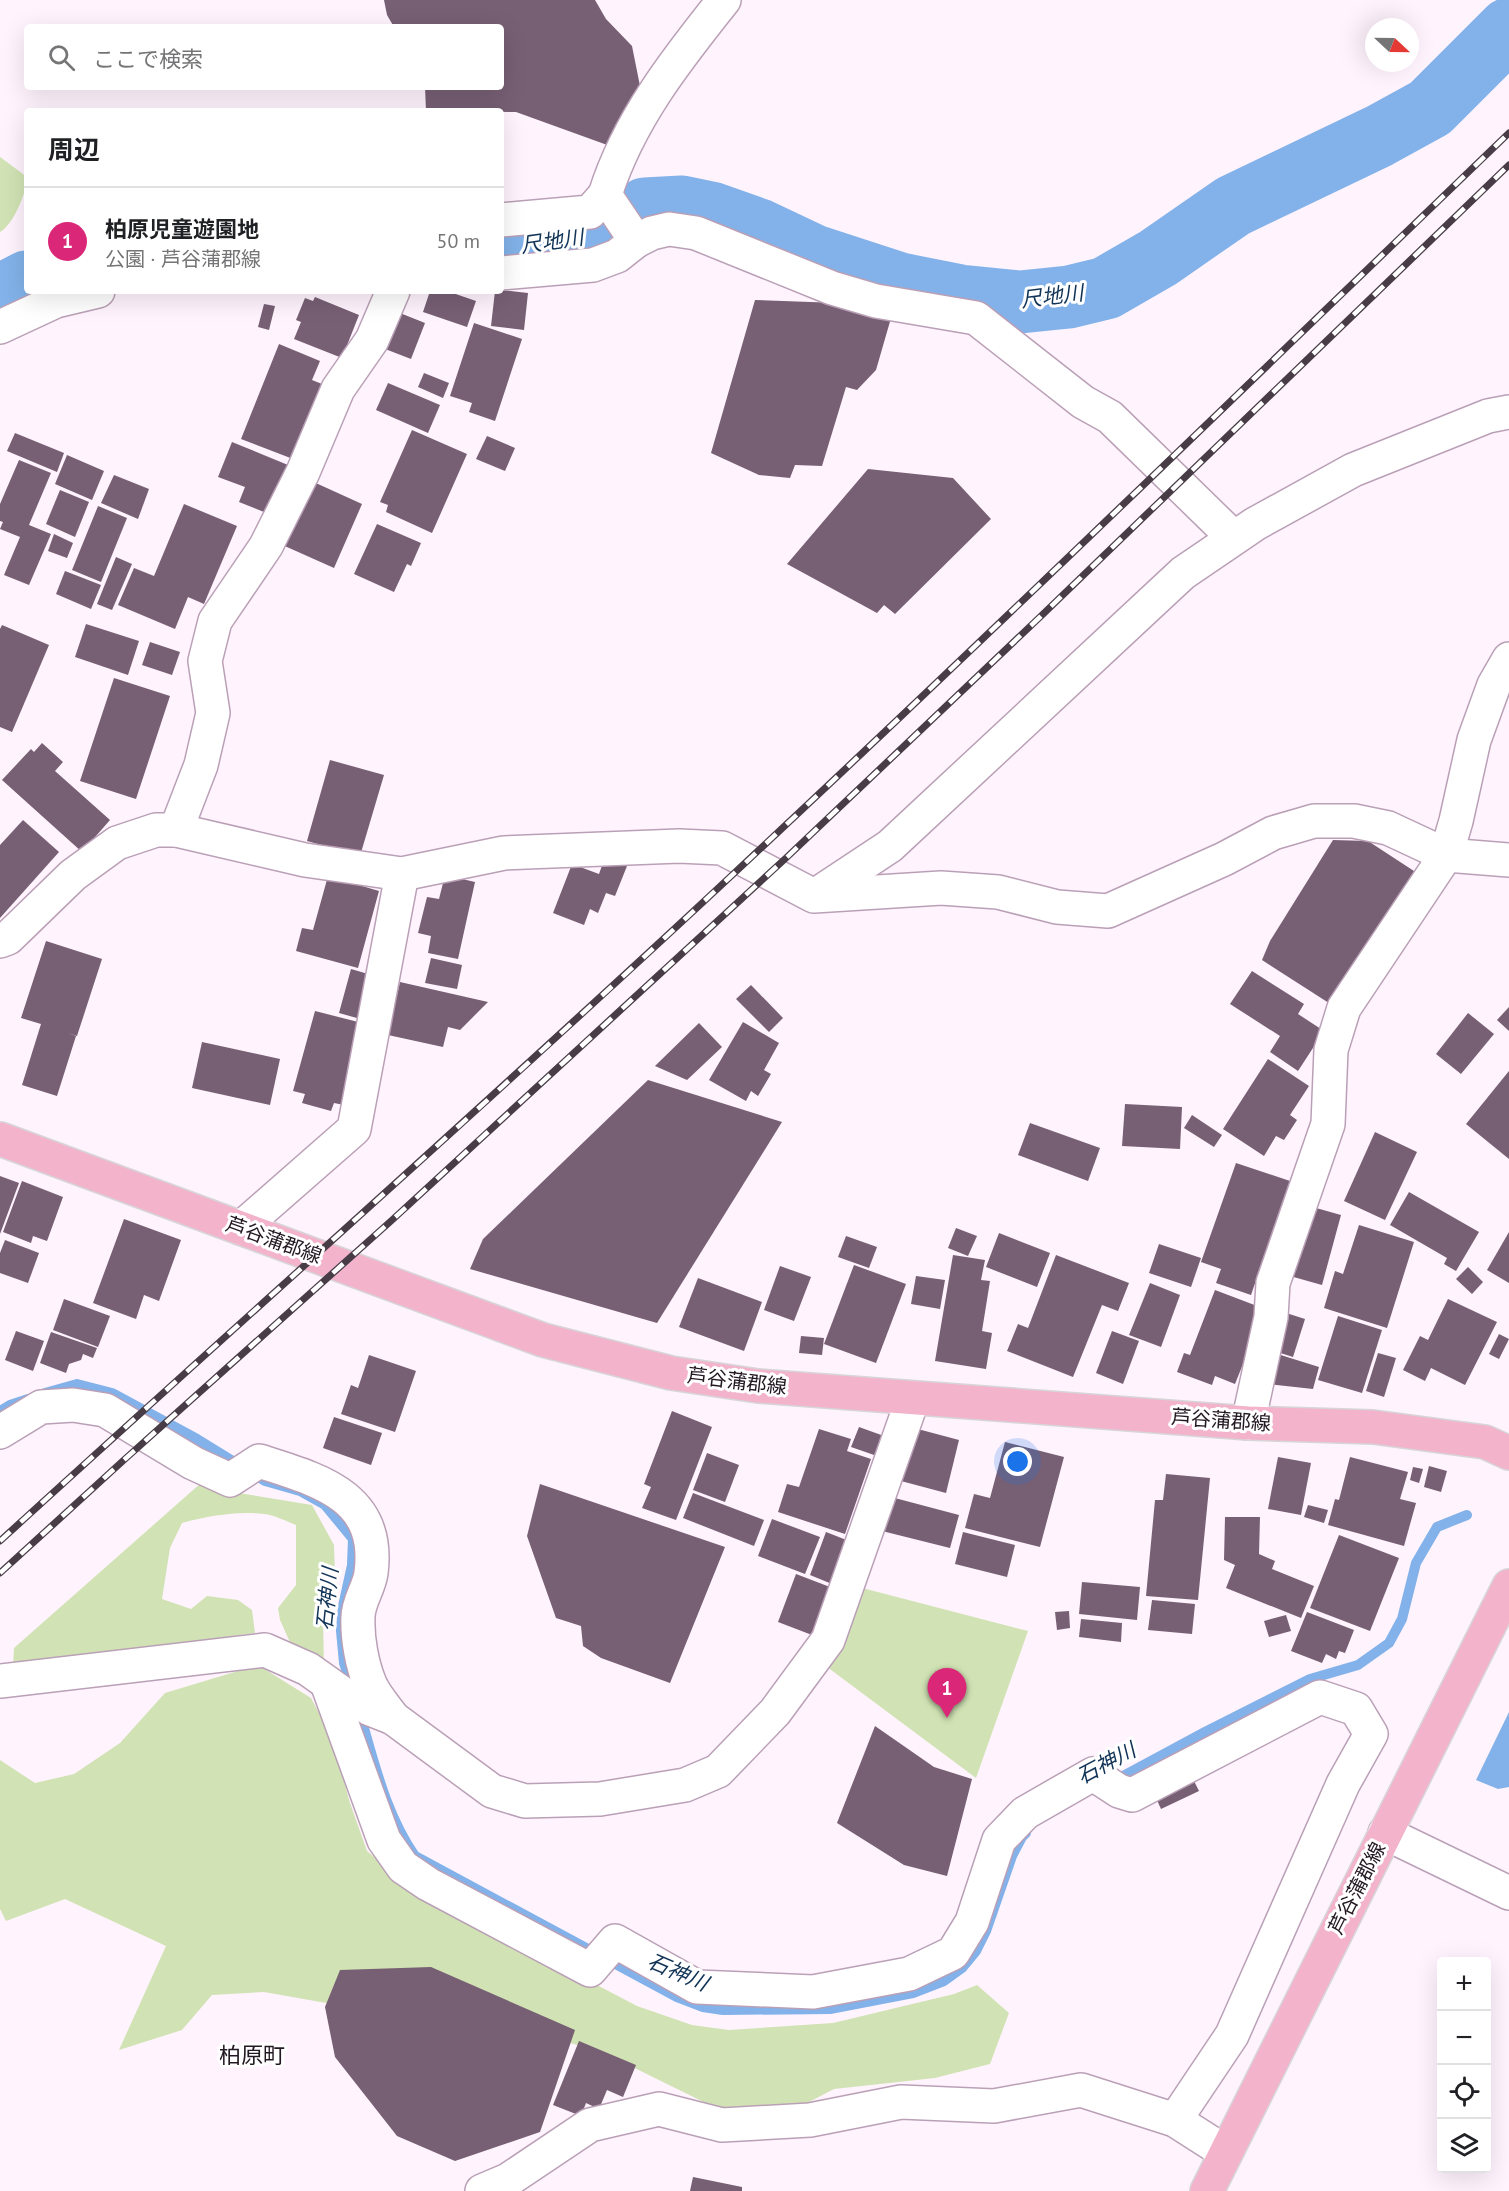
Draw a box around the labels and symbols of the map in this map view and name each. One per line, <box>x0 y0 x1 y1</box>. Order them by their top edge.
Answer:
north arrow <box>1365 18 1419 72</box>
water label: 尺地川 <box>519 223 587 259</box>
water label: 尺地川 <box>1019 279 1087 313</box>
street label: 芦谷蒲郡線 <box>223 1211 325 1269</box>
street label: 芦谷蒲郡線 <box>686 1362 788 1400</box>
street label: 芦谷蒲郡線 <box>1170 1404 1272 1436</box>
your location <box>1003 1447 1032 1476</box>
water label: 石神川 <box>310 1564 344 1632</box>
pin: 1 <box>928 1668 966 1718</box>
water label: 石神川 <box>1072 1735 1142 1790</box>
street label: 芦谷蒲郡線 <box>1323 1838 1391 1938</box>
water label: 石神川 <box>644 1947 714 1998</box>
district label: 柏原町 <box>219 2041 285 2069</box>

